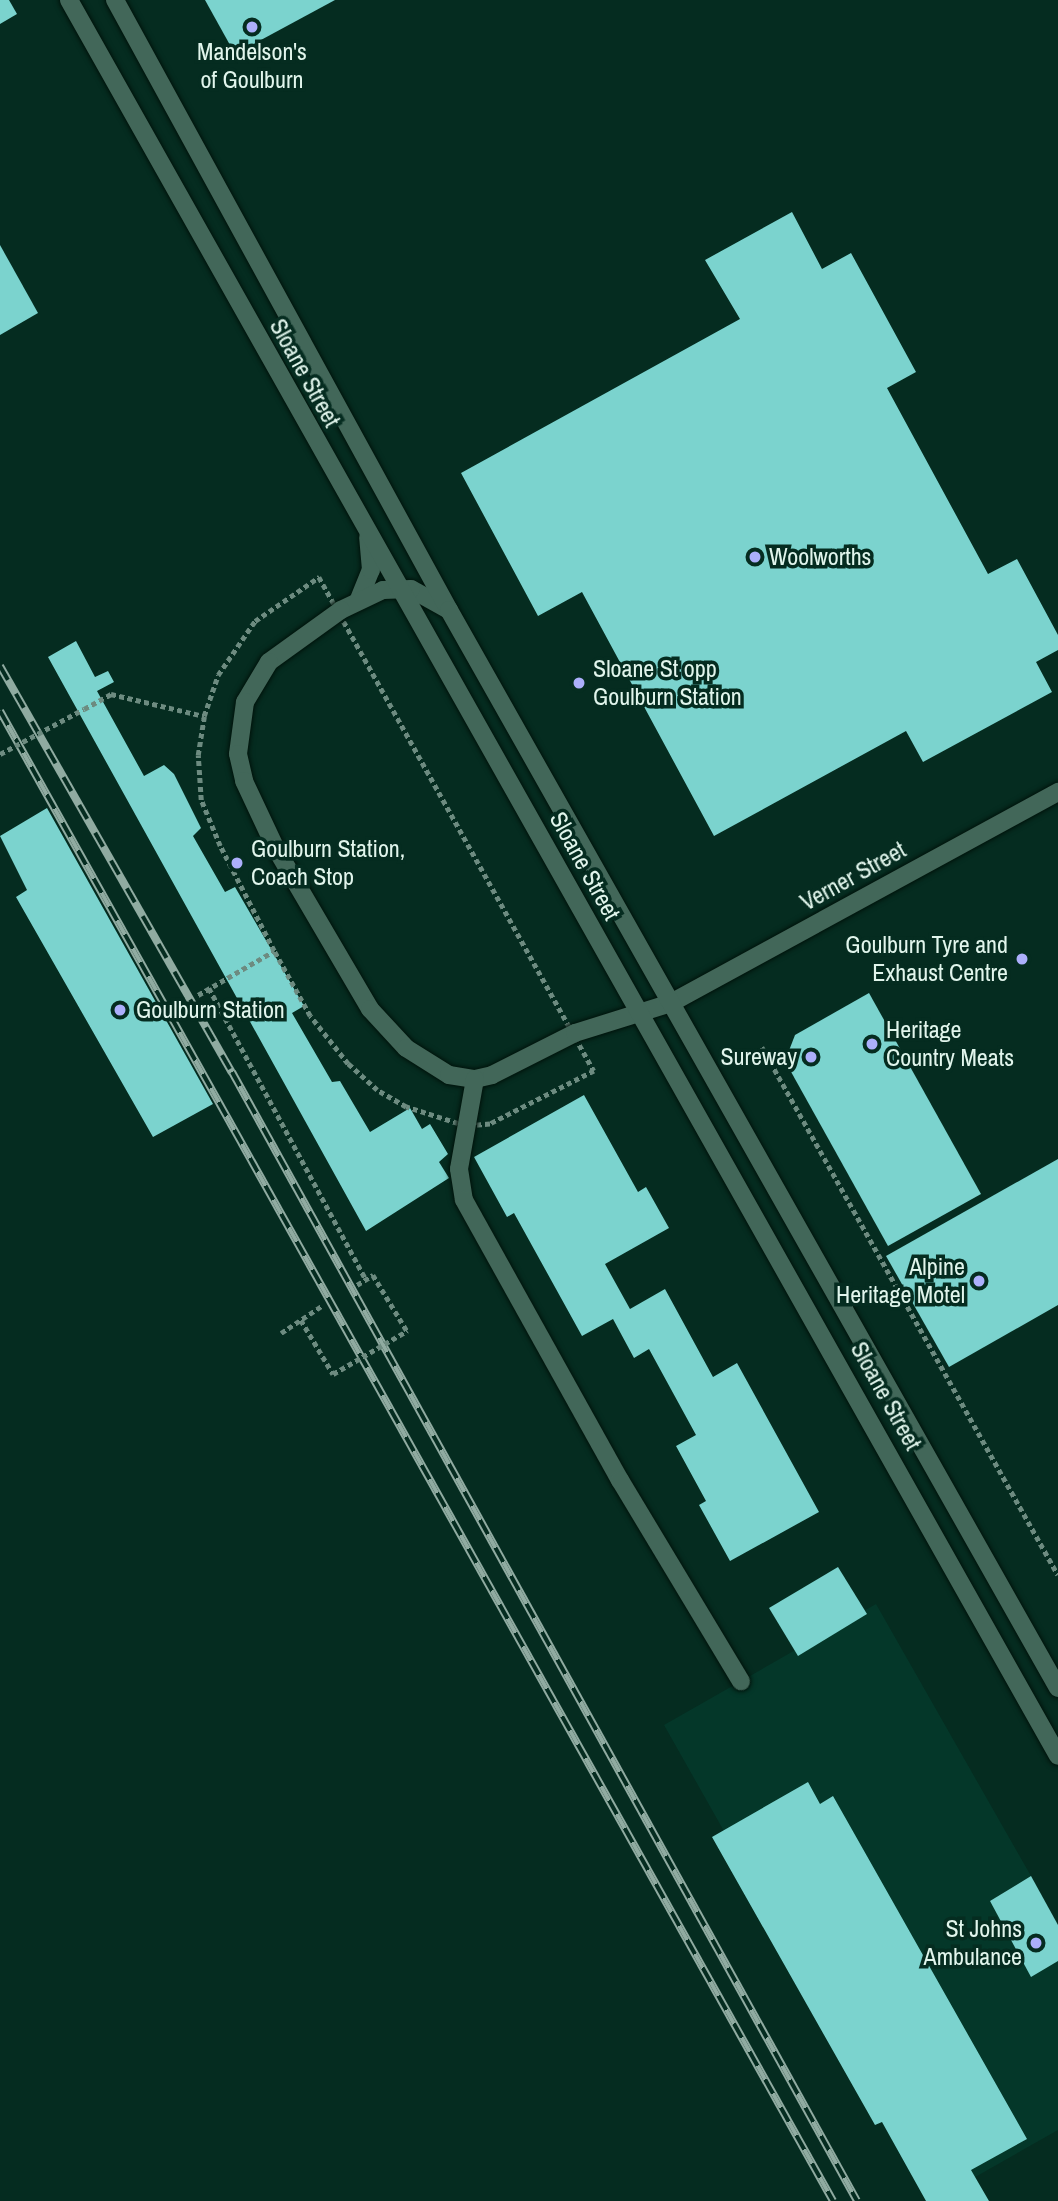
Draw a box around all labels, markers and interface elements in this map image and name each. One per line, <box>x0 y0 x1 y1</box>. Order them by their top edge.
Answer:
marker: Mandelson's of Goulburn <box>244 19 260 35</box>
place label: Mandelson's of Goulburn <box>197 38 307 94</box>
street label: Sloane Street <box>263 314 347 432</box>
place label: Woolworths <box>769 543 871 571</box>
marker: Woolworths <box>747 549 763 565</box>
place label: Sloane St opp Goulburn Station <box>593 655 742 711</box>
marker: Sloane St opp Goulburn Station <box>571 675 587 691</box>
street label: Sloane Street <box>543 807 627 925</box>
place label: Goulburn Station, Coach Stop <box>251 835 405 891</box>
street label: Verner Street <box>795 835 911 917</box>
marker: Goulburn Station, Coach Stop <box>229 855 245 871</box>
place label: Goulburn Tyre and Exhaust Centre <box>845 931 1008 987</box>
marker: Goulburn Tyre and Exhaust Centre <box>1014 951 1030 967</box>
place label: Goulburn Station <box>136 996 285 1024</box>
marker: Goulburn Station <box>110 1000 130 1020</box>
place label: Heritage Country Meats <box>886 1016 1014 1072</box>
marker: Heritage Country Meats <box>864 1036 880 1052</box>
place label: Sureway <box>720 1043 797 1071</box>
marker: Sureway <box>803 1049 819 1065</box>
place label: Alpine Heritage Motel <box>836 1253 965 1309</box>
marker: Alpine Heritage Motel <box>971 1273 987 1289</box>
street label: Sloane Street <box>844 1337 928 1455</box>
place label: St Johns Ambulance <box>924 1915 1022 1971</box>
marker: St Johns Ambulance <box>1028 1935 1044 1951</box>

